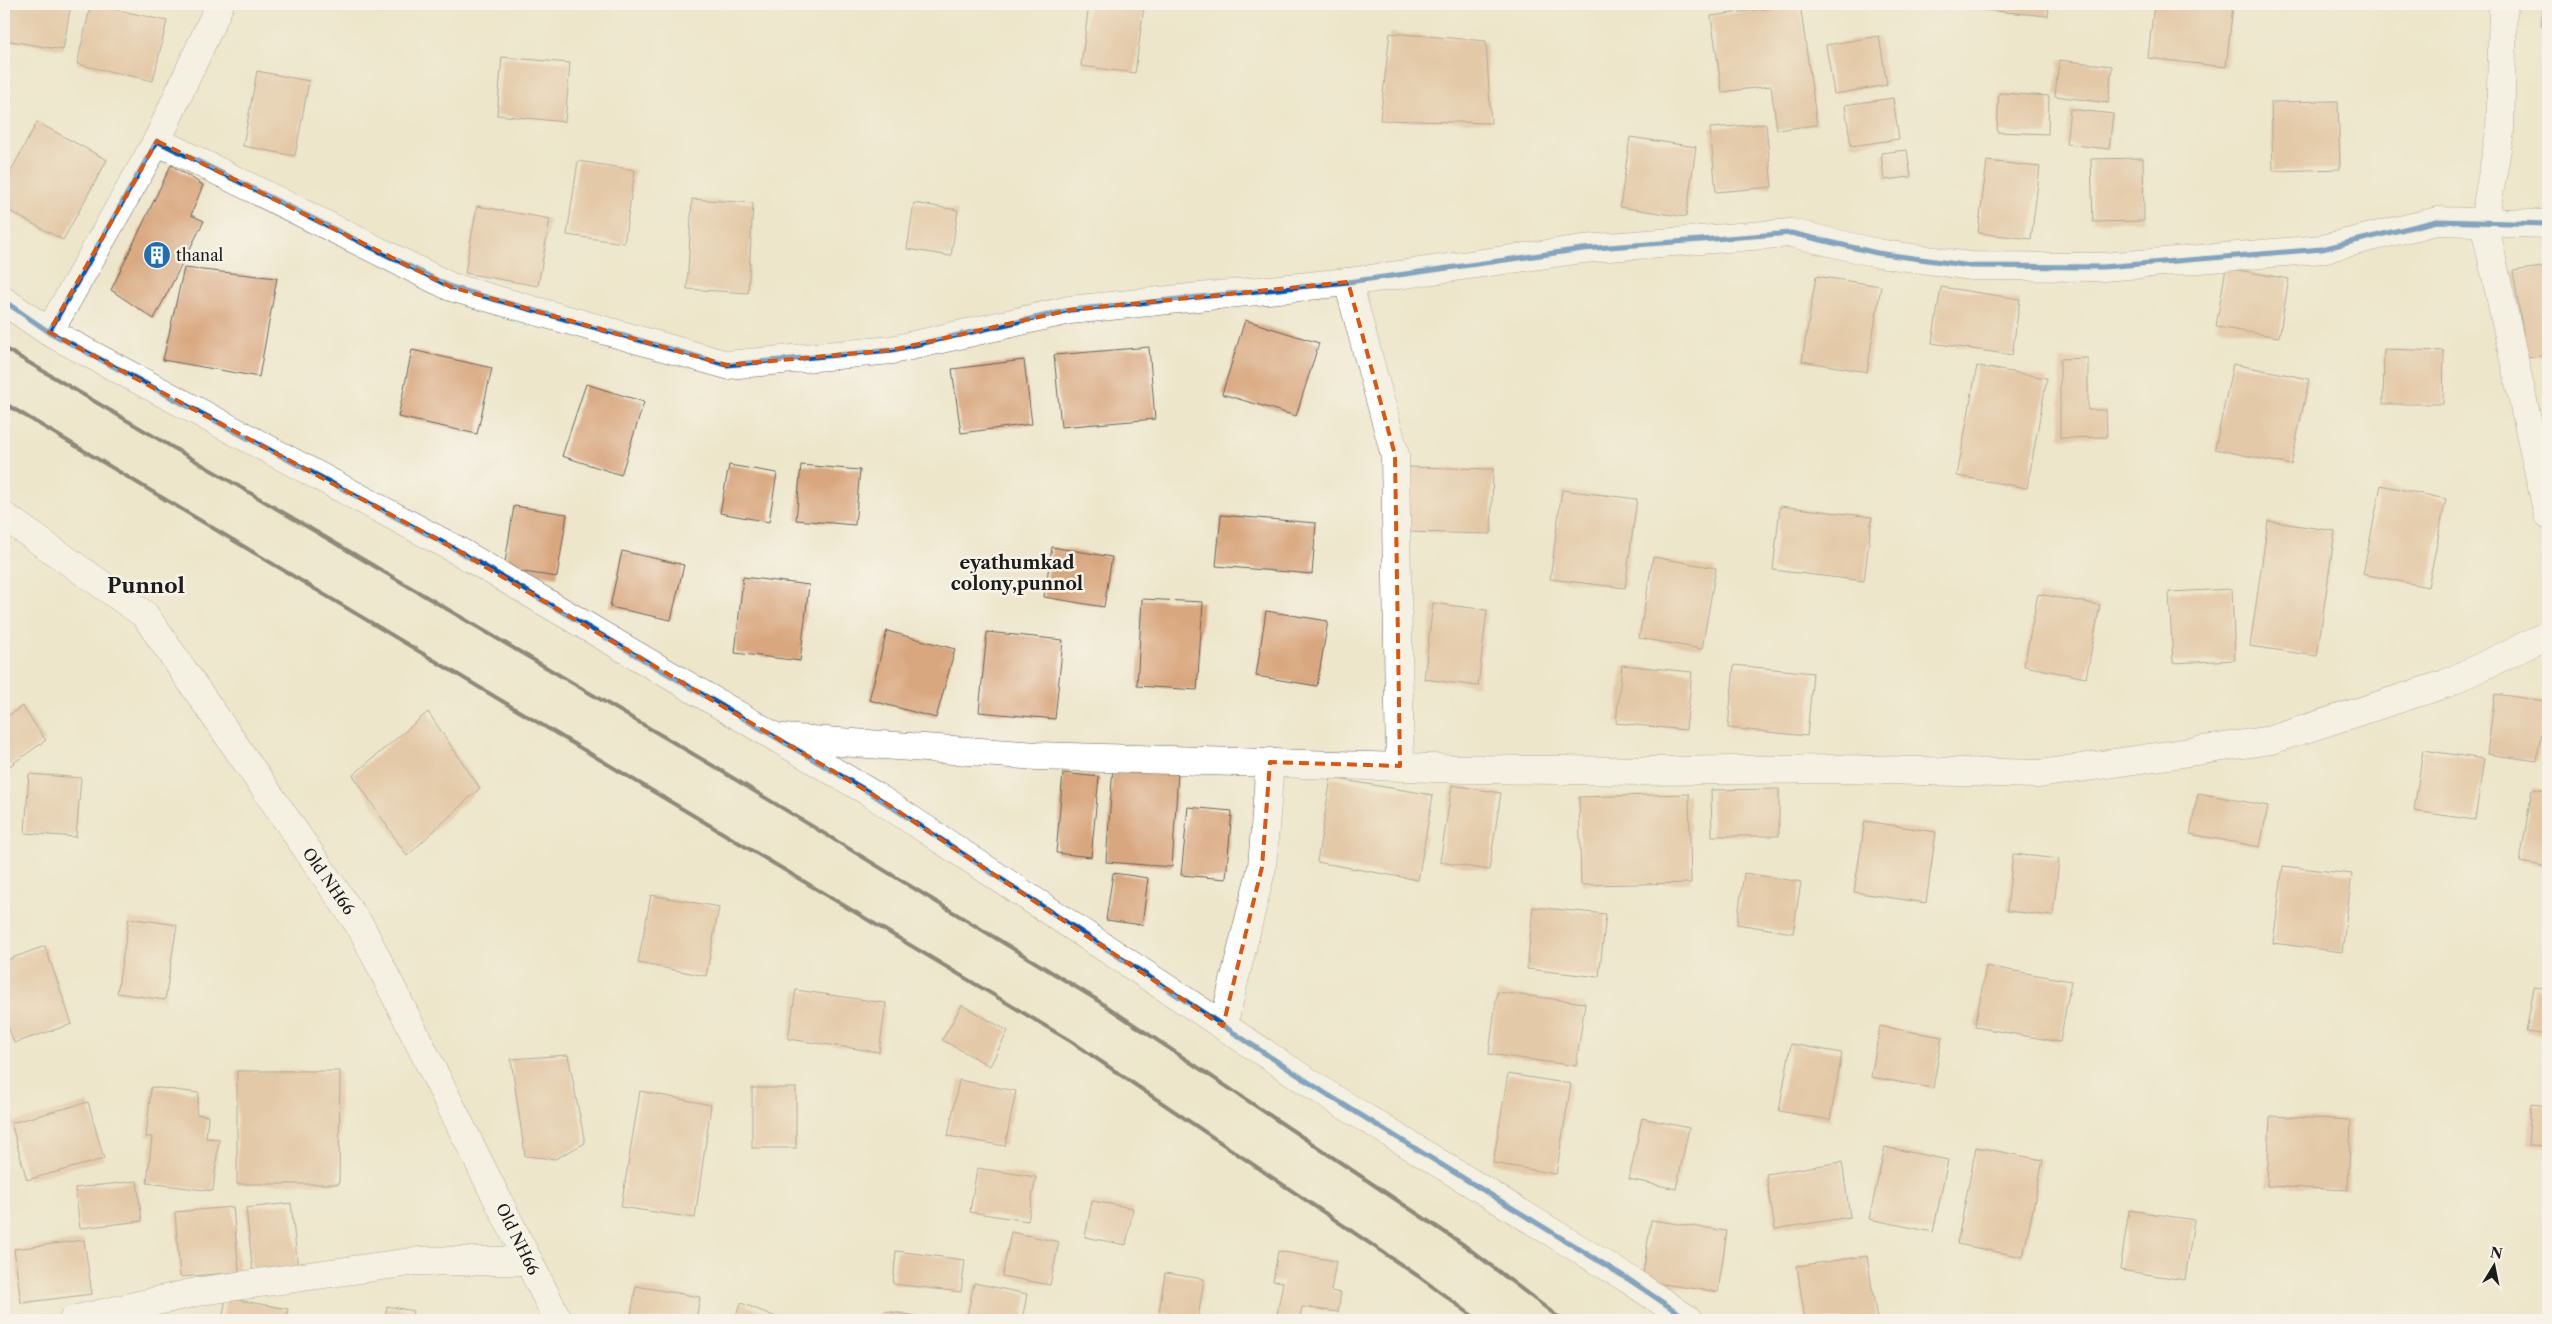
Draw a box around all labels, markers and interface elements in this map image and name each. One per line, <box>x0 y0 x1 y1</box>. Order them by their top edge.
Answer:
building icon: thanal <box>142 240 172 270</box>
place label: thanal <box>176 245 224 265</box>
district label: eyathumkad colony,punnol <box>951 552 1083 595</box>
district label: Punnol <box>107 573 185 598</box>
street label: Old NH66 <box>299 843 359 919</box>
street label: Old NH66 <box>492 1200 544 1278</box>
north arrow <box>2470 1242 2520 1292</box>
text: N <box>2489 1243 2504 1263</box>

